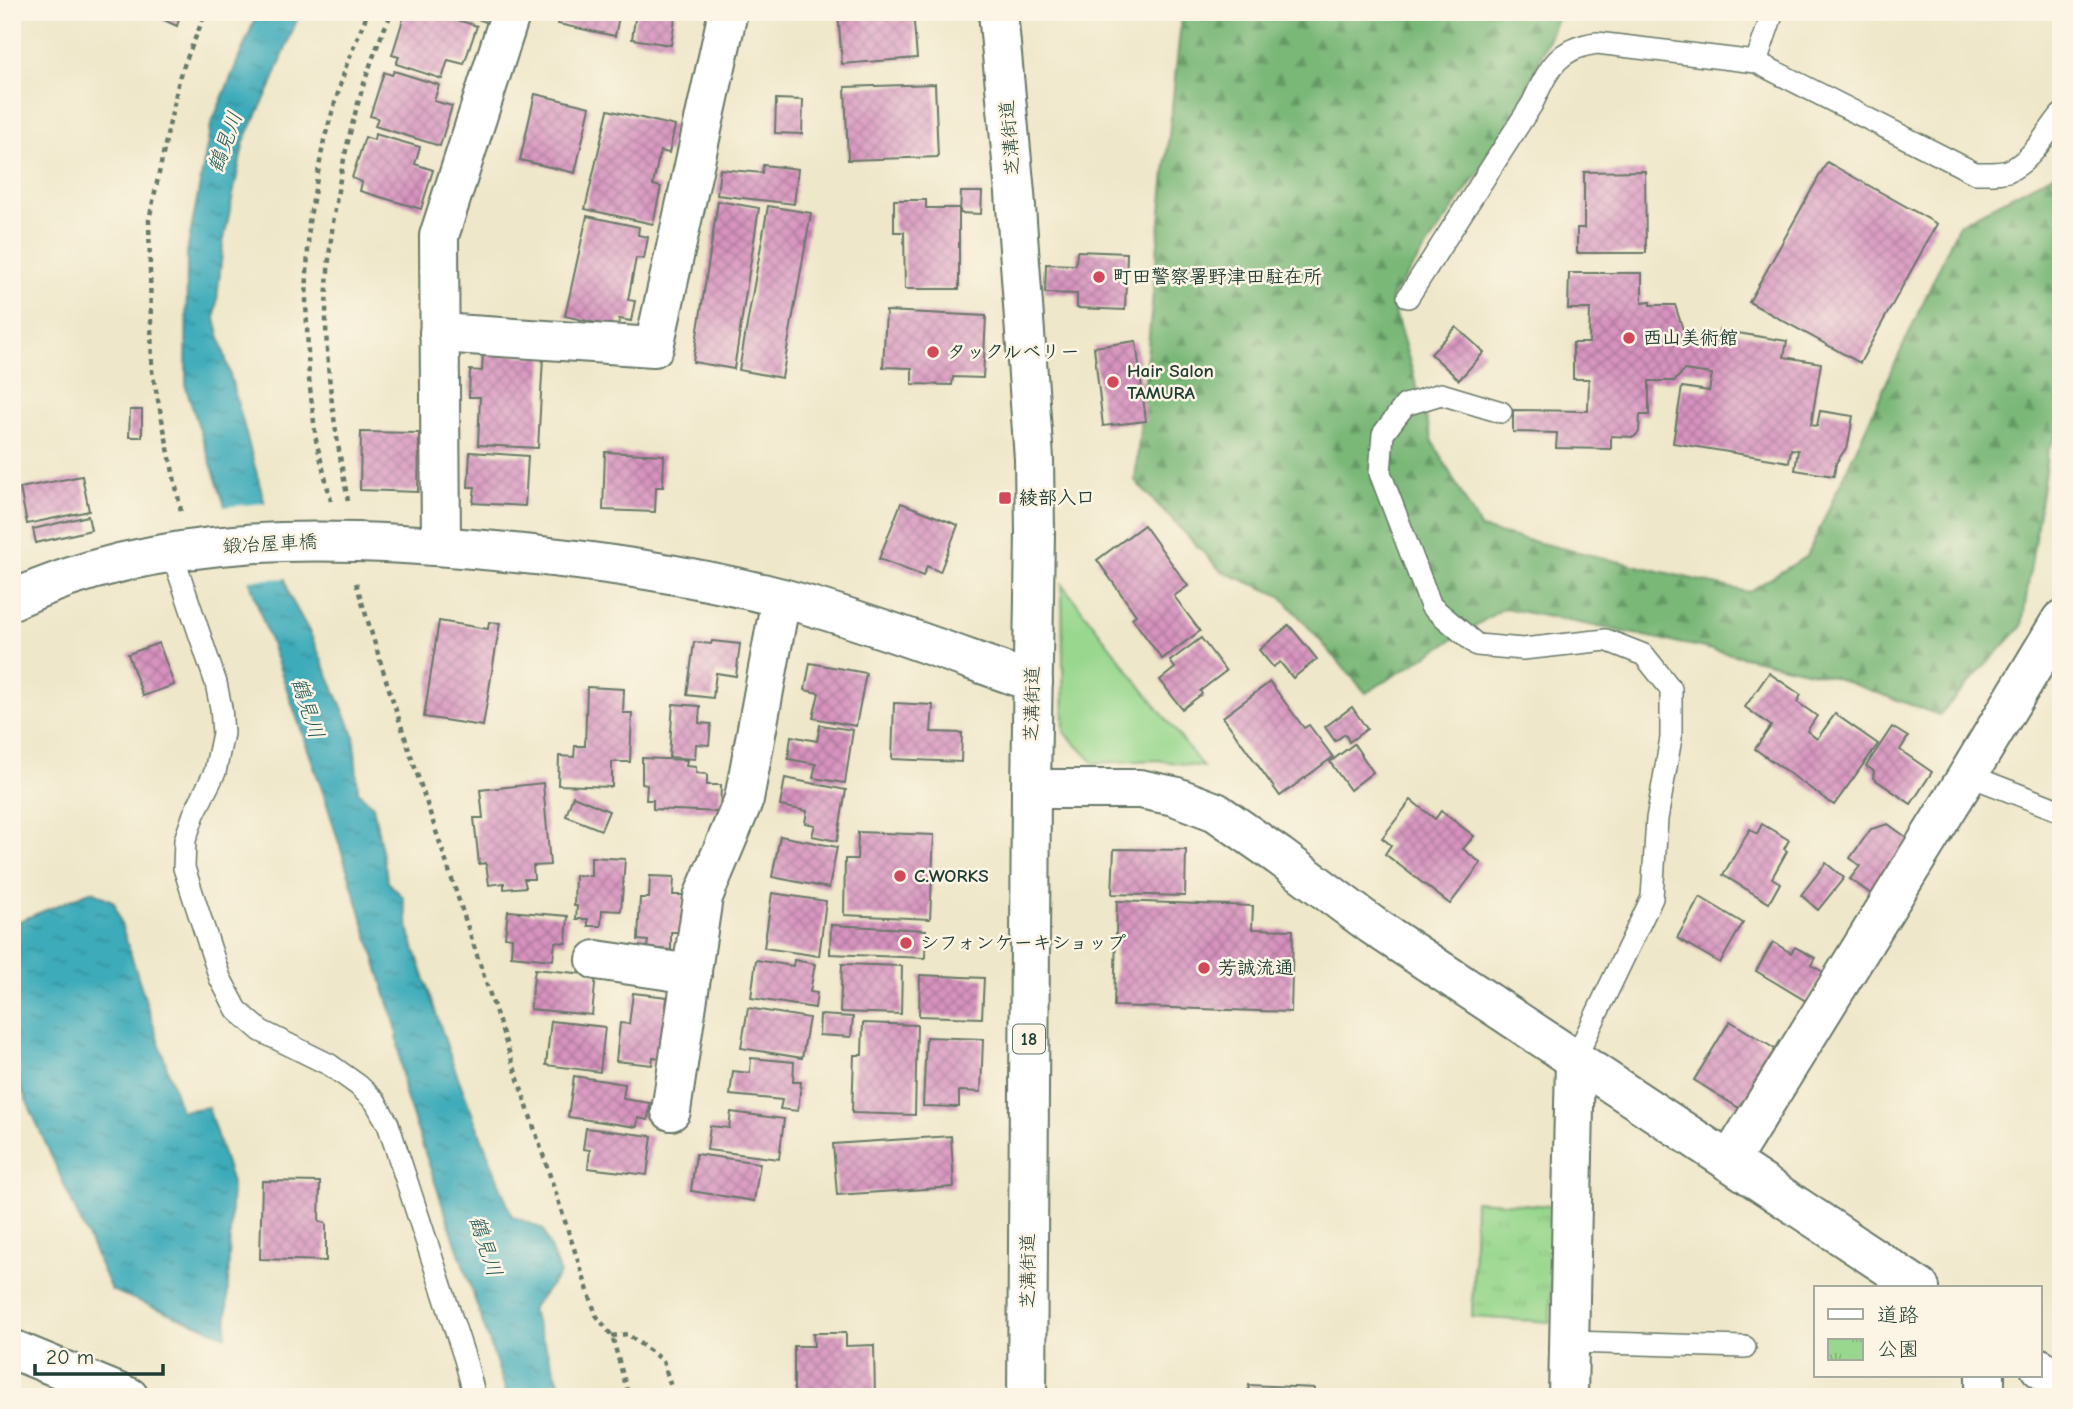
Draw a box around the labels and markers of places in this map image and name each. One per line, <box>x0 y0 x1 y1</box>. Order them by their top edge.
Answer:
place label: 町田警察署野津田駐在所 <box>1113 266 1322 288</box>
marker: 町田警察署野津田駐在所 <box>1091 269 1107 285</box>
place label: 西山美術館 <box>1643 327 1738 349</box>
marker: 西山美術館 <box>1621 330 1637 346</box>
place label: タックルベリー <box>947 341 1079 363</box>
marker: タックルベリー <box>925 344 941 360</box>
place label: Hair Salon TAMURA <box>1127 360 1214 404</box>
marker: Hair Salon TAMURA <box>1105 374 1121 390</box>
place label: 綾部入口 <box>1019 487 1095 509</box>
marker: 綾部入口 <box>997 490 1013 506</box>
place label: C.WORKS <box>914 865 989 887</box>
marker: C.WORKS <box>892 868 908 884</box>
place label: シフォンケーキショップ <box>920 932 1126 954</box>
marker: シフォンケーキショップ <box>898 935 914 951</box>
place label: 芳誠流通 <box>1218 957 1294 979</box>
marker: 芳誠流通 <box>1196 960 1212 976</box>

